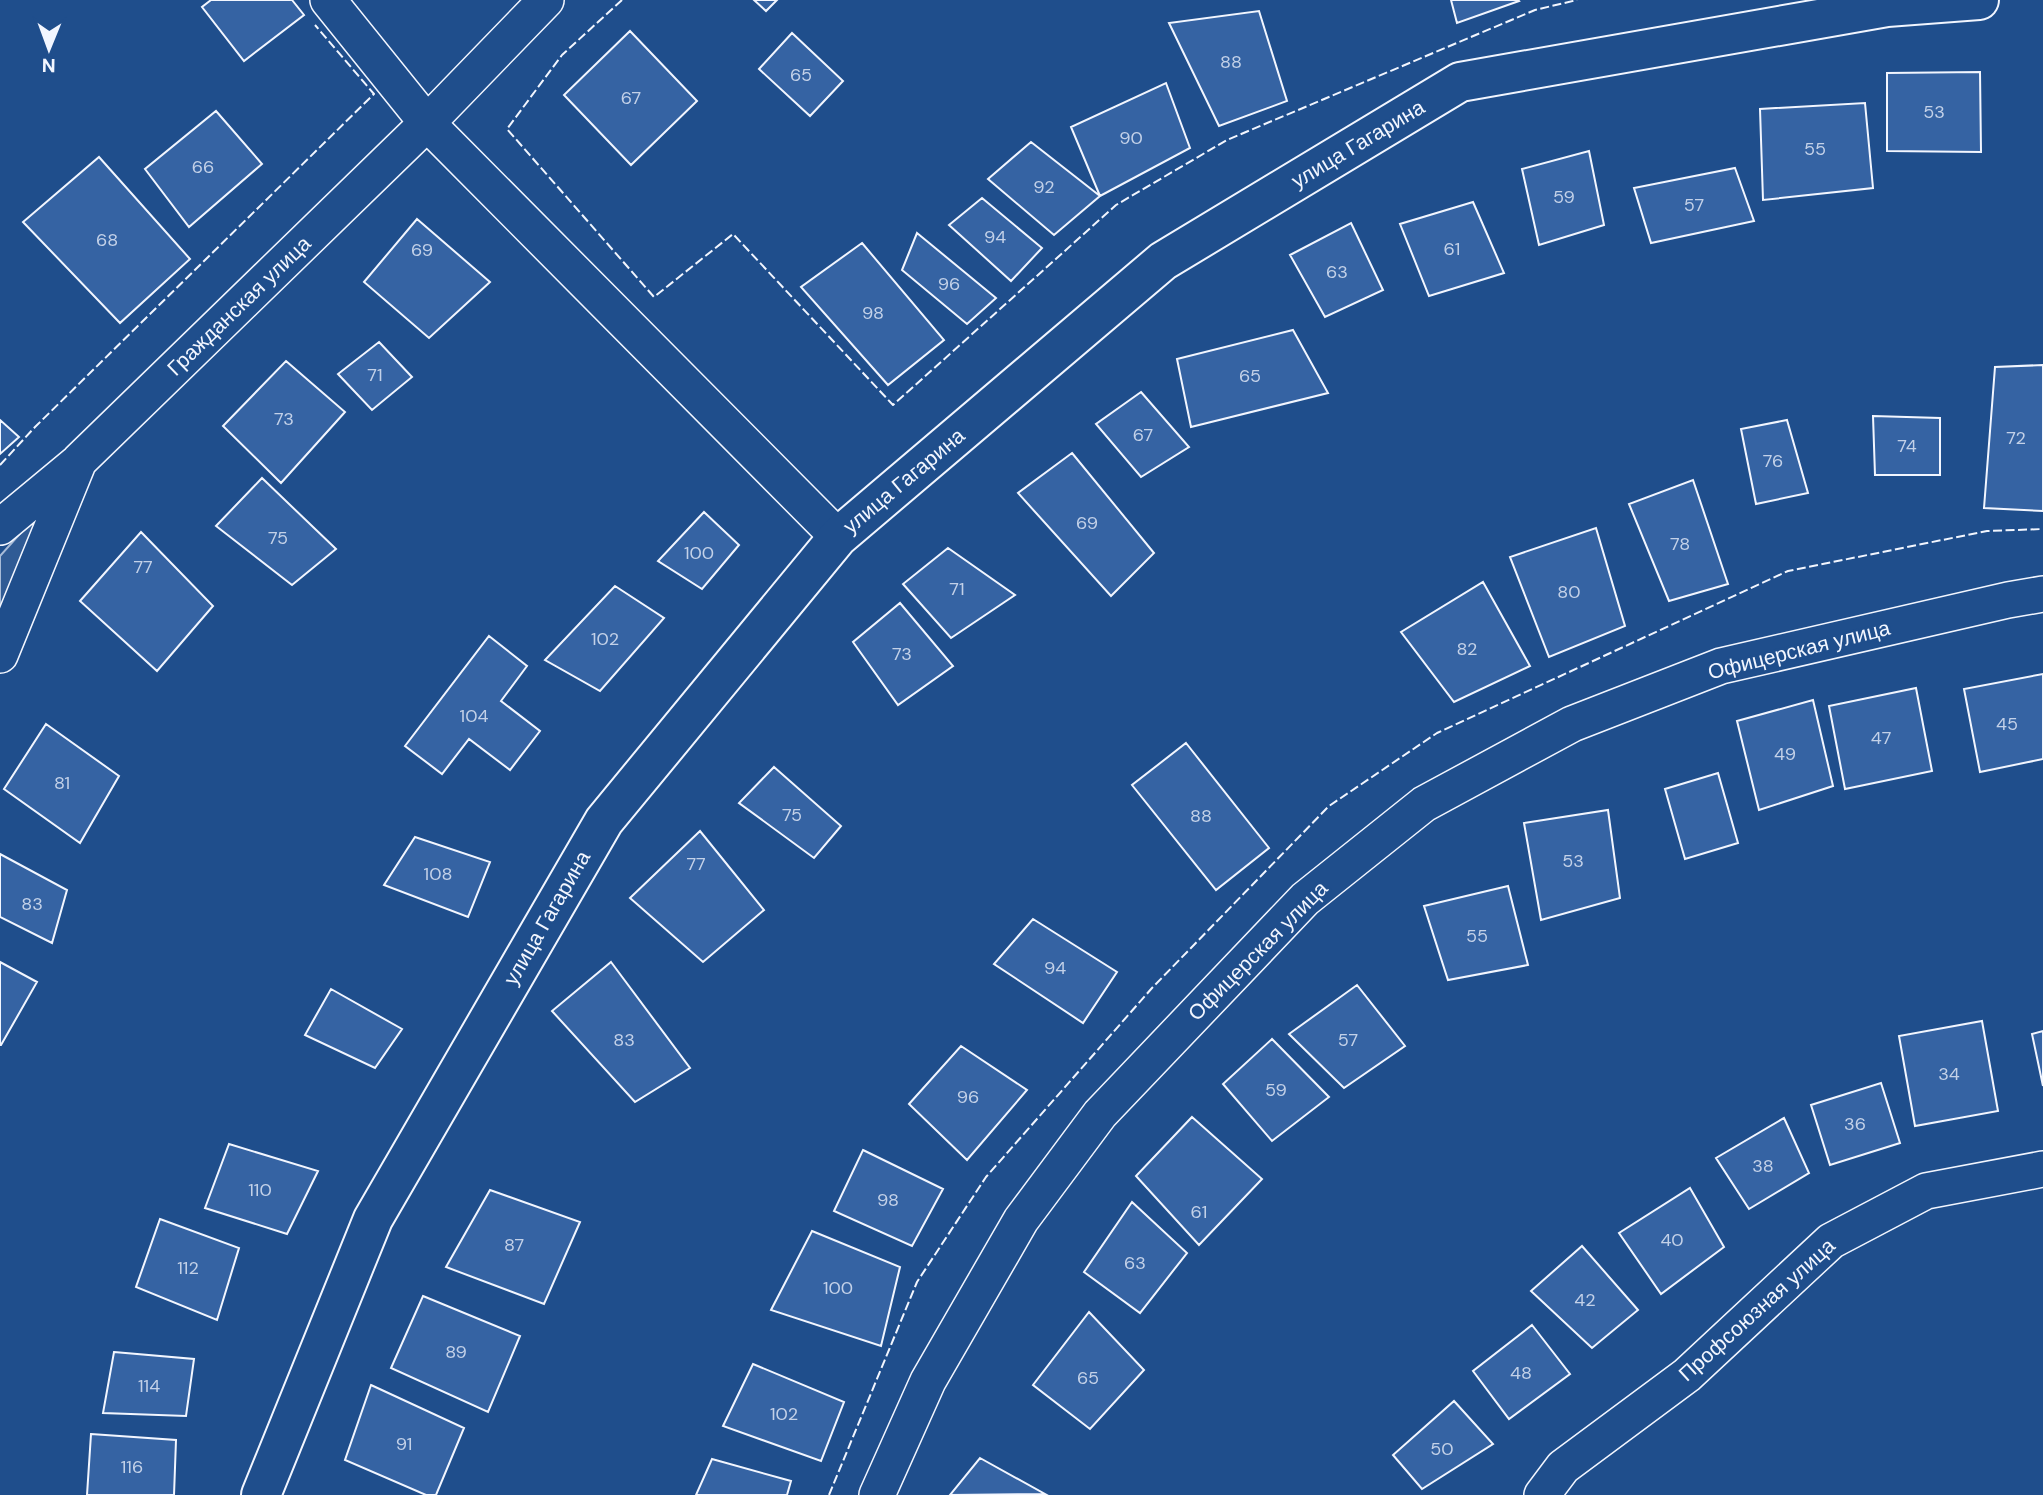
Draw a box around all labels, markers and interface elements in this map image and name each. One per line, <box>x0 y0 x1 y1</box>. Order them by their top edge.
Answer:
north arrow <box>14 14 84 84</box>
house number: 88 <box>1220 50 1242 74</box>
text: N <box>42 53 56 78</box>
house number: 65 <box>790 63 812 87</box>
house number: 67 <box>621 86 641 110</box>
street label: улица Гагарина <box>1286 93 1430 195</box>
house number: 53 <box>1923 100 1945 124</box>
house number: 90 <box>1119 126 1143 150</box>
house number: 55 <box>1804 137 1826 161</box>
house number: 66 <box>192 155 214 179</box>
house number: 92 <box>1033 175 1055 199</box>
house number: 59 <box>1553 185 1575 209</box>
house number: 57 <box>1684 193 1704 217</box>
house number: 94 <box>984 225 1006 249</box>
house number: 68 <box>96 228 118 252</box>
street label: Гражданская улица <box>161 230 317 382</box>
house number: 61 <box>1444 237 1460 261</box>
house number: 69 <box>411 238 433 262</box>
house number: 63 <box>1326 260 1348 284</box>
house number: 96 <box>938 272 960 296</box>
house number: 98 <box>862 301 884 325</box>
house number: 71 <box>367 363 383 387</box>
house number: 65 <box>1239 364 1261 388</box>
house number: 73 <box>274 407 294 431</box>
street label: улица Гагарина <box>837 422 971 540</box>
house number: 67 <box>1133 423 1153 447</box>
house number: 72 <box>2006 426 2026 450</box>
house number: 74 <box>1897 434 1917 458</box>
house number: 76 <box>1763 449 1783 473</box>
house number: 69 <box>1076 511 1098 535</box>
house number: 75 <box>268 526 288 550</box>
house number: 78 <box>1670 532 1690 556</box>
house number: 100 <box>684 541 714 565</box>
house number: 77 <box>133 555 153 579</box>
house number: 71 <box>949 577 965 601</box>
house number: 80 <box>1557 580 1581 604</box>
street label: Офицерская улица <box>1705 614 1893 686</box>
house number: 102 <box>591 627 619 651</box>
house number: 82 <box>1456 637 1478 661</box>
house number: 73 <box>892 642 912 666</box>
house number: 104 <box>460 704 488 728</box>
house number: 45 <box>1996 712 2018 736</box>
house number: 47 <box>1871 726 1891 750</box>
house number: 49 <box>1774 742 1796 766</box>
house number: 81 <box>54 771 70 795</box>
house number: 75 <box>782 803 802 827</box>
house number: 88 <box>1190 804 1212 828</box>
street label: улица Гагарина <box>497 845 597 990</box>
house number: 53 <box>1562 849 1584 873</box>
house number: 77 <box>686 852 706 876</box>
house number: 108 <box>424 862 452 886</box>
street label: Офицерская улица <box>1182 875 1334 1027</box>
house number: 83 <box>21 892 43 916</box>
house number: 55 <box>1466 924 1488 948</box>
house number: 94 <box>1044 956 1066 980</box>
house number: 83 <box>613 1028 635 1052</box>
house number: 57 <box>1338 1028 1358 1052</box>
house number: 34 <box>1938 1062 1960 1086</box>
house number: 59 <box>1265 1078 1287 1102</box>
house number: 96 <box>957 1085 979 1109</box>
house number: 36 <box>1844 1112 1866 1136</box>
house number: 38 <box>1752 1154 1774 1178</box>
house number: 110 <box>248 1178 272 1202</box>
house number: 98 <box>877 1188 899 1212</box>
house number: 61 <box>1191 1200 1207 1224</box>
house number: 40 <box>1660 1228 1684 1252</box>
street label: Профсоюзная улица <box>1673 1232 1841 1388</box>
house number: 87 <box>504 1233 524 1257</box>
house number: 63 <box>1124 1251 1146 1275</box>
house number: 112 <box>177 1256 199 1280</box>
house number: 100 <box>823 1276 853 1300</box>
house number: 42 <box>1574 1288 1596 1312</box>
house number: 89 <box>445 1340 467 1364</box>
house number: 48 <box>1510 1361 1532 1385</box>
house number: 65 <box>1077 1366 1099 1390</box>
house number: 114 <box>138 1374 160 1398</box>
house number: 102 <box>770 1402 798 1426</box>
house number: 91 <box>396 1432 412 1456</box>
house number: 50 <box>1430 1437 1454 1461</box>
house number: 116 <box>121 1455 143 1479</box>

